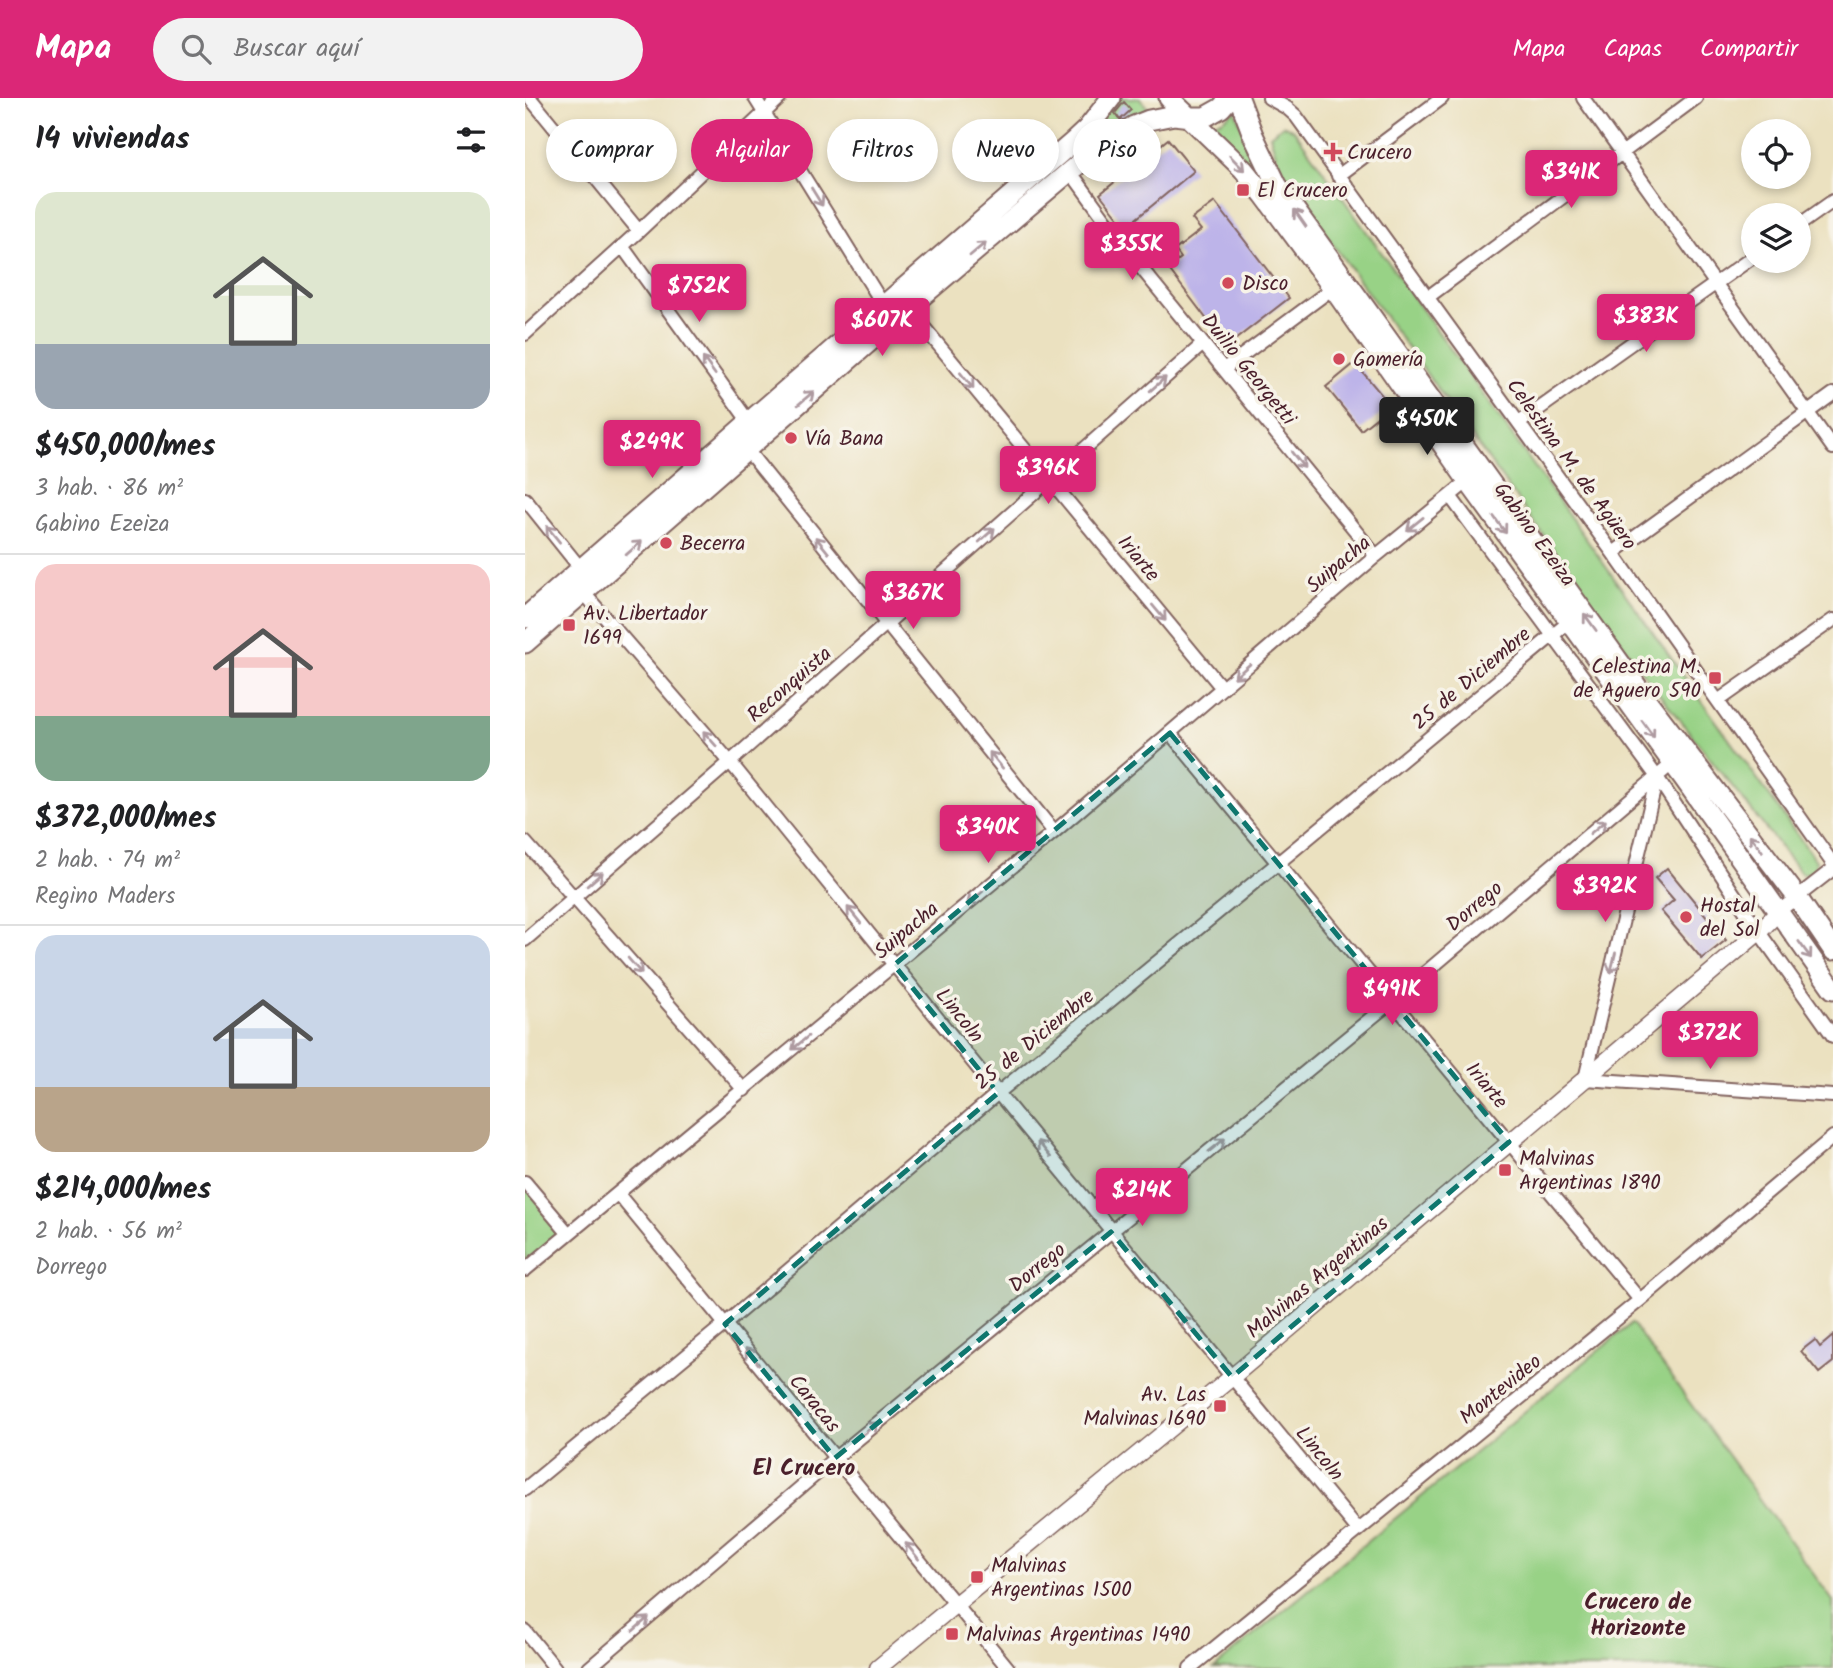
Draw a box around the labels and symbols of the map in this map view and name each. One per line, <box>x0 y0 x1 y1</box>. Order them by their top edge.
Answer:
place label: Crucero <box>1347 137 1412 170</box>
marker: Crucero <box>1325 144 1341 160</box>
pin: $341K <box>1522 150 1620 210</box>
one-way arrow <box>1228 155 1245 172</box>
place label: El Crucero <box>1257 175 1348 208</box>
marker: El Crucero <box>1235 182 1251 198</box>
one-way arrow <box>810 187 824 207</box>
one-way arrow <box>1293 209 1307 228</box>
pin: $355K <box>1083 222 1181 282</box>
one-way arrow <box>968 241 986 257</box>
pin: $752K <box>650 264 748 324</box>
place label: Disco <box>1242 268 1288 301</box>
marker: Disco <box>1220 275 1236 291</box>
pin: $383K <box>1597 294 1695 354</box>
pin: $607K <box>833 299 931 358</box>
street label: Duilio Georgetti <box>1192 307 1304 434</box>
place label: Gomería <box>1353 344 1423 377</box>
marker: Gomería <box>1331 351 1347 367</box>
one-way arrow <box>702 357 716 376</box>
one-way arrow <box>959 372 975 390</box>
street label: Celestina M. de Agüero <box>1497 372 1644 558</box>
one-way arrow <box>1148 377 1166 393</box>
one-way arrow <box>797 390 815 406</box>
pin: $450K <box>1378 398 1476 457</box>
pin: $249K <box>603 420 701 480</box>
place label: Vía Bana <box>805 423 884 456</box>
marker: Vía Bana <box>783 430 799 446</box>
pin: $396K <box>999 446 1097 506</box>
one-way arrow <box>1290 450 1306 468</box>
street label: Gabino Ezeiza <box>1484 475 1583 594</box>
one-way arrow <box>1493 515 1507 534</box>
one-way arrow <box>1407 517 1425 532</box>
one-way arrow <box>545 526 561 544</box>
one-way arrow <box>978 527 996 543</box>
place label: Becerra <box>680 528 745 561</box>
street label: Iriarte <box>1108 528 1168 590</box>
street label: Suipacha <box>1299 528 1379 602</box>
marker: Becerra <box>658 535 674 551</box>
one-way arrow <box>815 536 830 554</box>
one-way arrow <box>625 540 643 556</box>
pin: $367K <box>864 572 962 631</box>
place label: Av. Libertador 1699 <box>583 598 708 655</box>
one-way arrow <box>1151 603 1167 621</box>
one-way arrow <box>1583 613 1597 632</box>
marker: Av. Libertador 1699 <box>561 617 577 633</box>
street label: 25 de Diciembre <box>1405 619 1539 739</box>
street label: Reconquista <box>740 639 840 732</box>
place label: Celestina M. de Aguero 590 <box>1573 651 1701 708</box>
one-way arrow <box>1233 663 1251 679</box>
marker: Celestina M. de Aguero 590 <box>1707 670 1723 686</box>
one-way arrow <box>1641 719 1655 738</box>
one-way arrow <box>702 730 718 748</box>
one-way arrow <box>988 752 1003 770</box>
pin: $340K <box>939 806 1037 865</box>
one-way arrow <box>1589 819 1607 835</box>
one-way arrow <box>1748 834 1763 853</box>
pin: $392K <box>1556 864 1654 924</box>
one-way arrow <box>586 871 604 887</box>
street label: Dorrego <box>1439 873 1511 941</box>
one-way arrow <box>966 890 984 906</box>
place label: Hostal del Sol <box>1700 890 1759 947</box>
street label: Suipacha <box>867 894 947 968</box>
one-way arrow <box>847 907 862 925</box>
marker: Hostal del Sol <box>1678 909 1694 925</box>
one-way arrow <box>1798 940 1813 959</box>
one-way arrow <box>1605 951 1619 974</box>
one-way arrow <box>627 957 643 975</box>
pin: $491K <box>1343 968 1441 1027</box>
street label: Lincoln <box>926 981 991 1051</box>
street label: 25 de Diciembre <box>968 981 1103 1099</box>
pin: $372K <box>1661 1012 1759 1071</box>
one-way arrow <box>791 1035 809 1051</box>
street label: Iriarte <box>1456 1055 1516 1117</box>
one-way arrow <box>1207 1137 1225 1153</box>
one-way arrow <box>1036 1141 1052 1159</box>
place label: Malvinas Argentinas 1890 <box>1519 1143 1661 1200</box>
marker: Malvinas Argentinas 1890 <box>1497 1162 1513 1178</box>
pin: $214K <box>1093 1168 1191 1228</box>
street label: Malvinas Argentinas <box>1239 1208 1397 1348</box>
street label: Dorrego <box>1002 1235 1074 1302</box>
one-way arrow <box>1181 1316 1196 1334</box>
street label: Montevideo <box>1452 1346 1549 1434</box>
one-way arrow <box>744 1348 759 1366</box>
street label: Caracas <box>780 1367 848 1441</box>
place label: Av. Las Malvinas 1690 <box>1083 1379 1206 1436</box>
marker: Av. Las Malvinas 1690 <box>1212 1398 1228 1414</box>
street label: Lincoln <box>1286 1419 1351 1489</box>
one-way arrow <box>861 1421 879 1437</box>
district label: El Crucero <box>753 1451 855 1487</box>
one-way arrow <box>904 1542 920 1560</box>
place label: Malvinas Argentinas 1500 <box>991 1550 1132 1607</box>
marker: Malvinas Argentinas 1500 <box>969 1569 985 1585</box>
district label: Crucero de Horizonte <box>1584 1585 1692 1647</box>
one-way arrow <box>631 1616 649 1632</box>
place label: Malvinas Argentinas 1490 <box>966 1619 1191 1652</box>
marker: Malvinas Argentinas 1490 <box>944 1626 960 1642</box>

